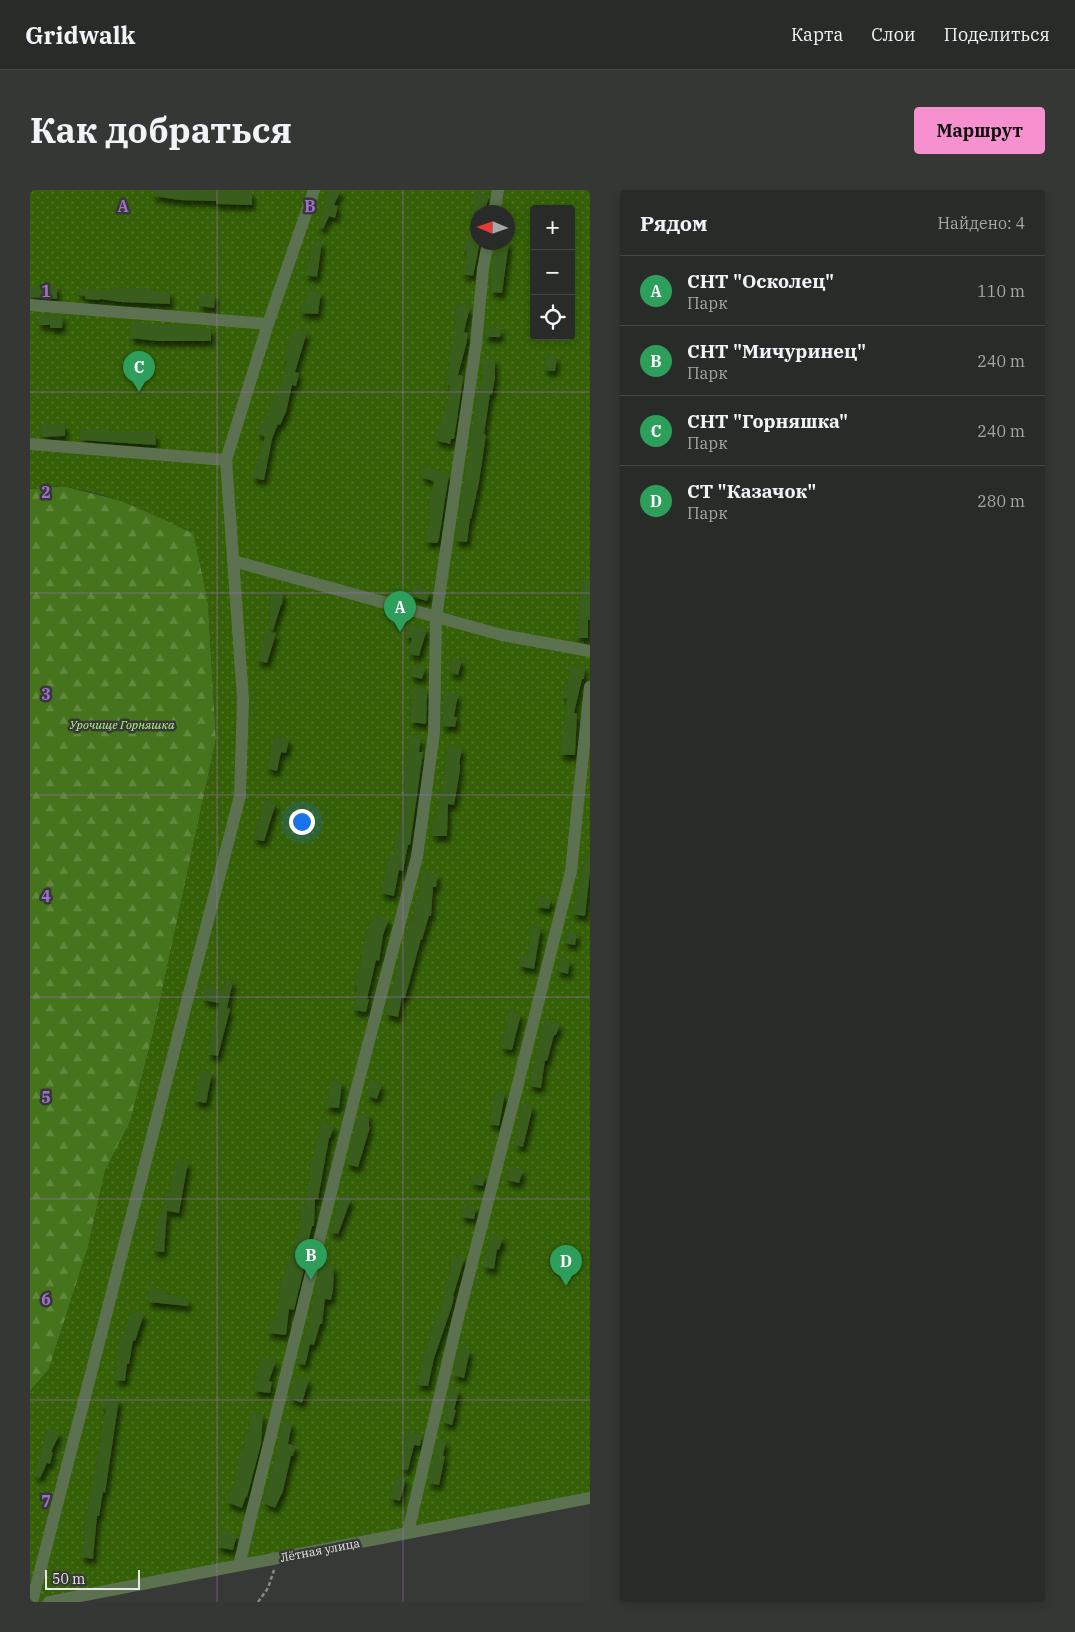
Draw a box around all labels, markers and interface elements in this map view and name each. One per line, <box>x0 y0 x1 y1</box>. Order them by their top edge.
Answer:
text: Gridwalk <box>25 19 135 51</box>
text: Карта <box>791 23 843 46</box>
text: Слои <box>871 23 916 46</box>
text: Поделиться <box>944 23 1050 46</box>
text: Как добраться <box>30 107 292 153</box>
button: Маршрут <box>914 107 1045 154</box>
text: A <box>117 196 129 216</box>
text: B <box>304 196 316 216</box>
north arrow <box>470 205 515 250</box>
map controls <box>530 205 575 340</box>
button: + <box>530 205 575 250</box>
text: Рядом <box>640 209 708 237</box>
text: Найдено: 4 <box>937 213 1025 233</box>
button: − <box>530 250 575 295</box>
text: СНТ "Осколец" <box>687 269 834 293</box>
text: 1 <box>41 281 51 301</box>
text: A <box>650 281 662 301</box>
text: 110 m <box>977 281 1025 301</box>
text: Парк <box>687 293 727 313</box>
button: locate <box>530 295 575 340</box>
text: СНТ "Мичуринец" <box>687 339 866 363</box>
pin: C <box>123 351 155 392</box>
text: B <box>650 351 662 371</box>
text: 240 m <box>977 351 1025 371</box>
text: Парк <box>687 363 727 383</box>
text: СНТ "Горняшка" <box>687 409 848 433</box>
text: C <box>651 421 661 441</box>
text: 240 m <box>977 421 1025 441</box>
text: Парк <box>687 433 727 453</box>
text: СТ "Казачок" <box>687 479 816 503</box>
text: 2 <box>41 482 51 502</box>
text: D <box>650 491 662 511</box>
text: 280 m <box>977 491 1025 511</box>
text: Парк <box>687 503 727 523</box>
pin: A <box>384 591 416 632</box>
text: 3 <box>41 684 51 704</box>
park label: Урочище Горняшка <box>70 717 175 732</box>
your location <box>289 809 315 835</box>
text: 4 <box>41 886 51 906</box>
text: 5 <box>41 1087 51 1107</box>
pin: B <box>295 1239 327 1280</box>
pin: D <box>550 1245 582 1286</box>
text: 6 <box>41 1289 51 1309</box>
text: 7 <box>41 1491 51 1511</box>
street label: Лётная улица <box>279 1535 361 1565</box>
scale bar <box>45 1567 140 1590</box>
text: 50 m <box>52 1570 85 1588</box>

